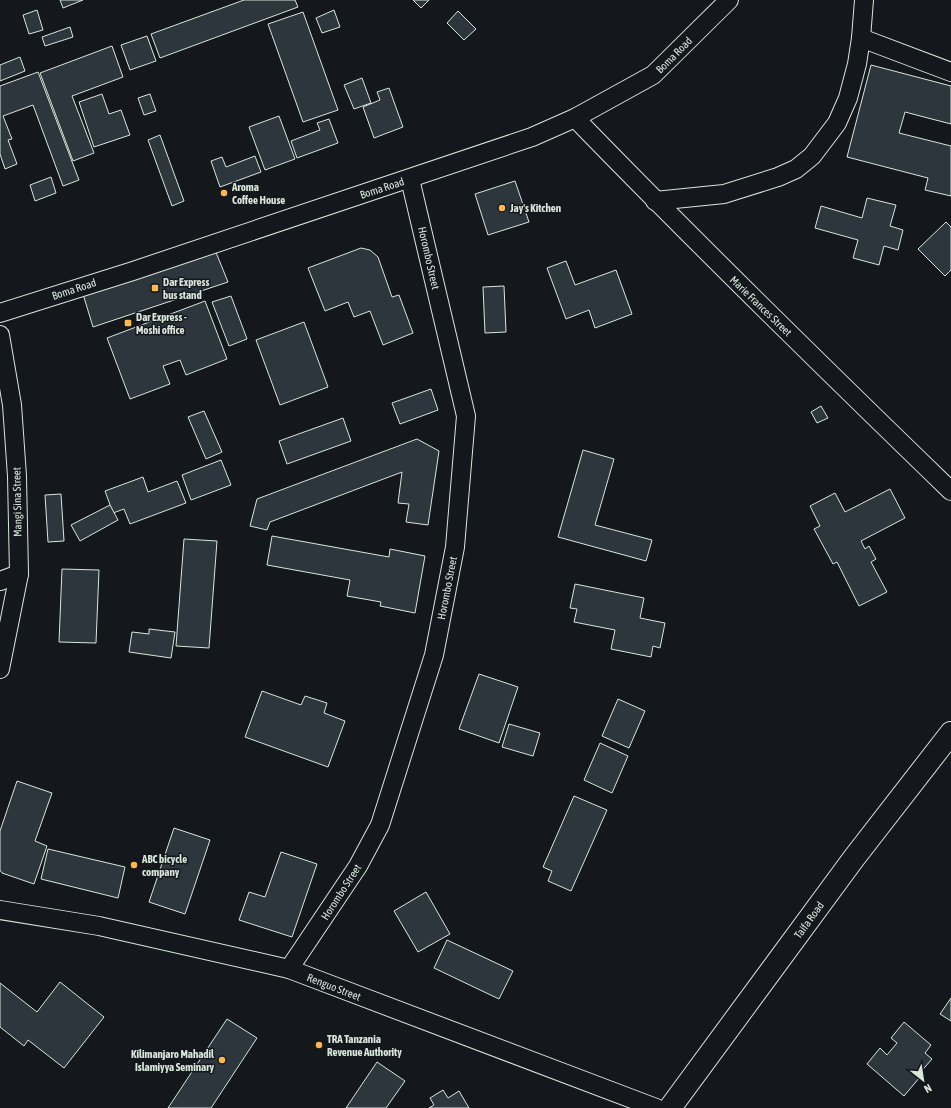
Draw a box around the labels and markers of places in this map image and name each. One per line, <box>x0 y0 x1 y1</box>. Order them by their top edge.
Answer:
place label: Aroma Coffee House <box>231 181 285 206</box>
marker: Aroma Coffee House <box>219 188 229 198</box>
place label: Jay's Kitchen <box>509 202 561 214</box>
marker: Jay's Kitchen <box>497 203 507 213</box>
place label: Dar Express bus stand <box>163 276 209 301</box>
marker: Dar Express bus stand <box>150 283 160 293</box>
place label: Dar Express - Moshi office <box>136 311 187 336</box>
marker: Dar Express - Moshi office <box>123 318 133 328</box>
place label: ABC bicycle company <box>141 853 187 878</box>
marker: ABC bicycle company <box>129 860 139 870</box>
place label: TRA Tanzania Revenue Authority <box>327 1033 402 1058</box>
marker: TRA Tanzania Revenue Authority <box>314 1040 324 1050</box>
place label: Kilimanjaro Mahadil Islamiyya Seminary <box>131 1048 215 1073</box>
marker: Kilimanjaro Mahadil Islamiyya Seminary <box>217 1055 227 1065</box>

